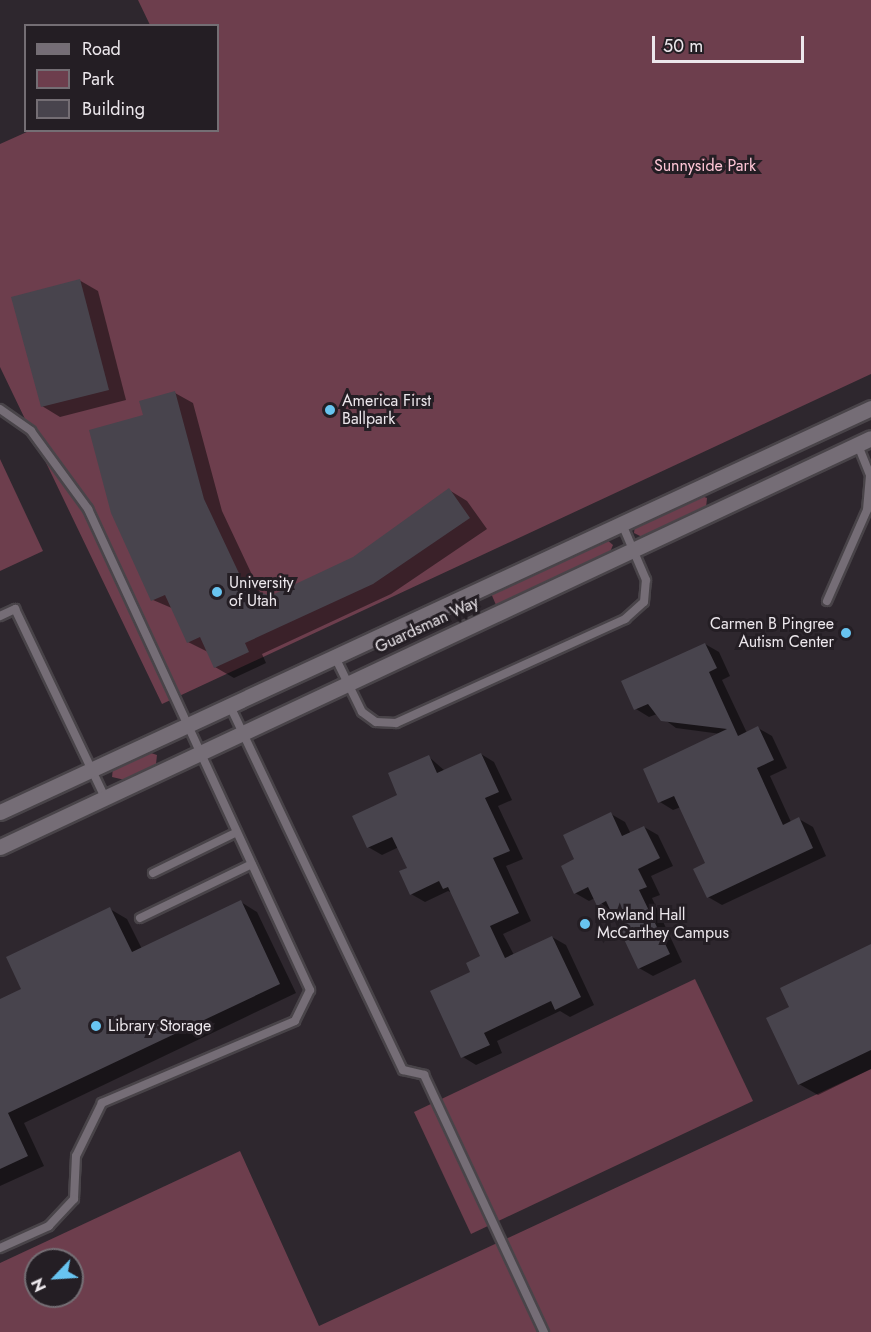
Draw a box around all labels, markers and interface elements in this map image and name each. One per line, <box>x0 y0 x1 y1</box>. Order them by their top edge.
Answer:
legend <box>24 24 219 132</box>
scale bar <box>655 24 806 62</box>
text: 50 m <box>663 33 703 59</box>
text: Road <box>82 36 121 62</box>
text: Park <box>82 66 114 92</box>
text: Building <box>82 96 145 122</box>
park label: Sunnyside Park <box>654 156 756 176</box>
place label: America First Ballpark <box>342 391 431 429</box>
marker: America First Ballpark <box>323 403 337 417</box>
place label: University of Utah <box>229 573 294 611</box>
marker: University of Utah <box>210 585 224 599</box>
street label: Guardsman Way <box>372 593 482 657</box>
place label: Carmen B Pingree Autism Center <box>710 614 834 652</box>
marker: Carmen B Pingree Autism Center <box>839 626 853 640</box>
place label: Rowland Hall McCarthey Campus <box>597 905 729 943</box>
marker: Rowland Hall McCarthey Campus <box>578 917 592 931</box>
place label: Library Storage <box>108 1016 211 1036</box>
marker: Library Storage <box>89 1019 103 1033</box>
north arrow <box>24 1248 84 1308</box>
text: N <box>26 1274 52 1296</box>

